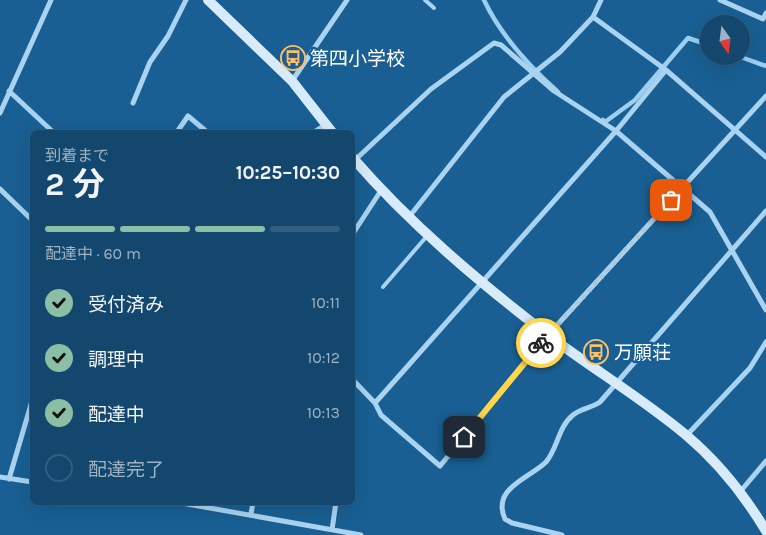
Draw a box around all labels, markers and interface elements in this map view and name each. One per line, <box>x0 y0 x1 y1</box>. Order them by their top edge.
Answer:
north arrow <box>700 15 750 65</box>
map controls <box>700 15 750 65</box>
bus stop icon: 第四小学校 <box>280 45 306 71</box>
place label: 第四小学校 <box>310 48 405 70</box>
text: 到着まで <box>45 146 109 165</box>
text: 10:25–10:30 <box>236 162 340 184</box>
text: 2 分 <box>45 166 104 203</box>
pin <box>650 179 692 221</box>
icon: bag <box>657 186 685 214</box>
text: 配達中 · 60 m <box>45 244 141 263</box>
icon: check <box>45 289 73 317</box>
text: 10:11 <box>311 293 340 312</box>
text: 受付済み <box>88 294 164 316</box>
courier <box>516 318 566 368</box>
icon: bike <box>527 329 555 357</box>
bus stop icon: 万願荘 <box>583 339 609 365</box>
place label: 万願荘 <box>614 342 671 364</box>
icon: check <box>45 344 73 372</box>
text: 10:12 <box>307 348 340 367</box>
text: 調理中 <box>88 349 145 371</box>
icon: check <box>45 399 73 427</box>
text: 10:13 <box>307 403 340 422</box>
text: 配達中 <box>88 404 145 426</box>
pin <box>443 416 485 458</box>
icon: home <box>450 423 478 451</box>
text: 配達完了 <box>88 459 164 481</box>

